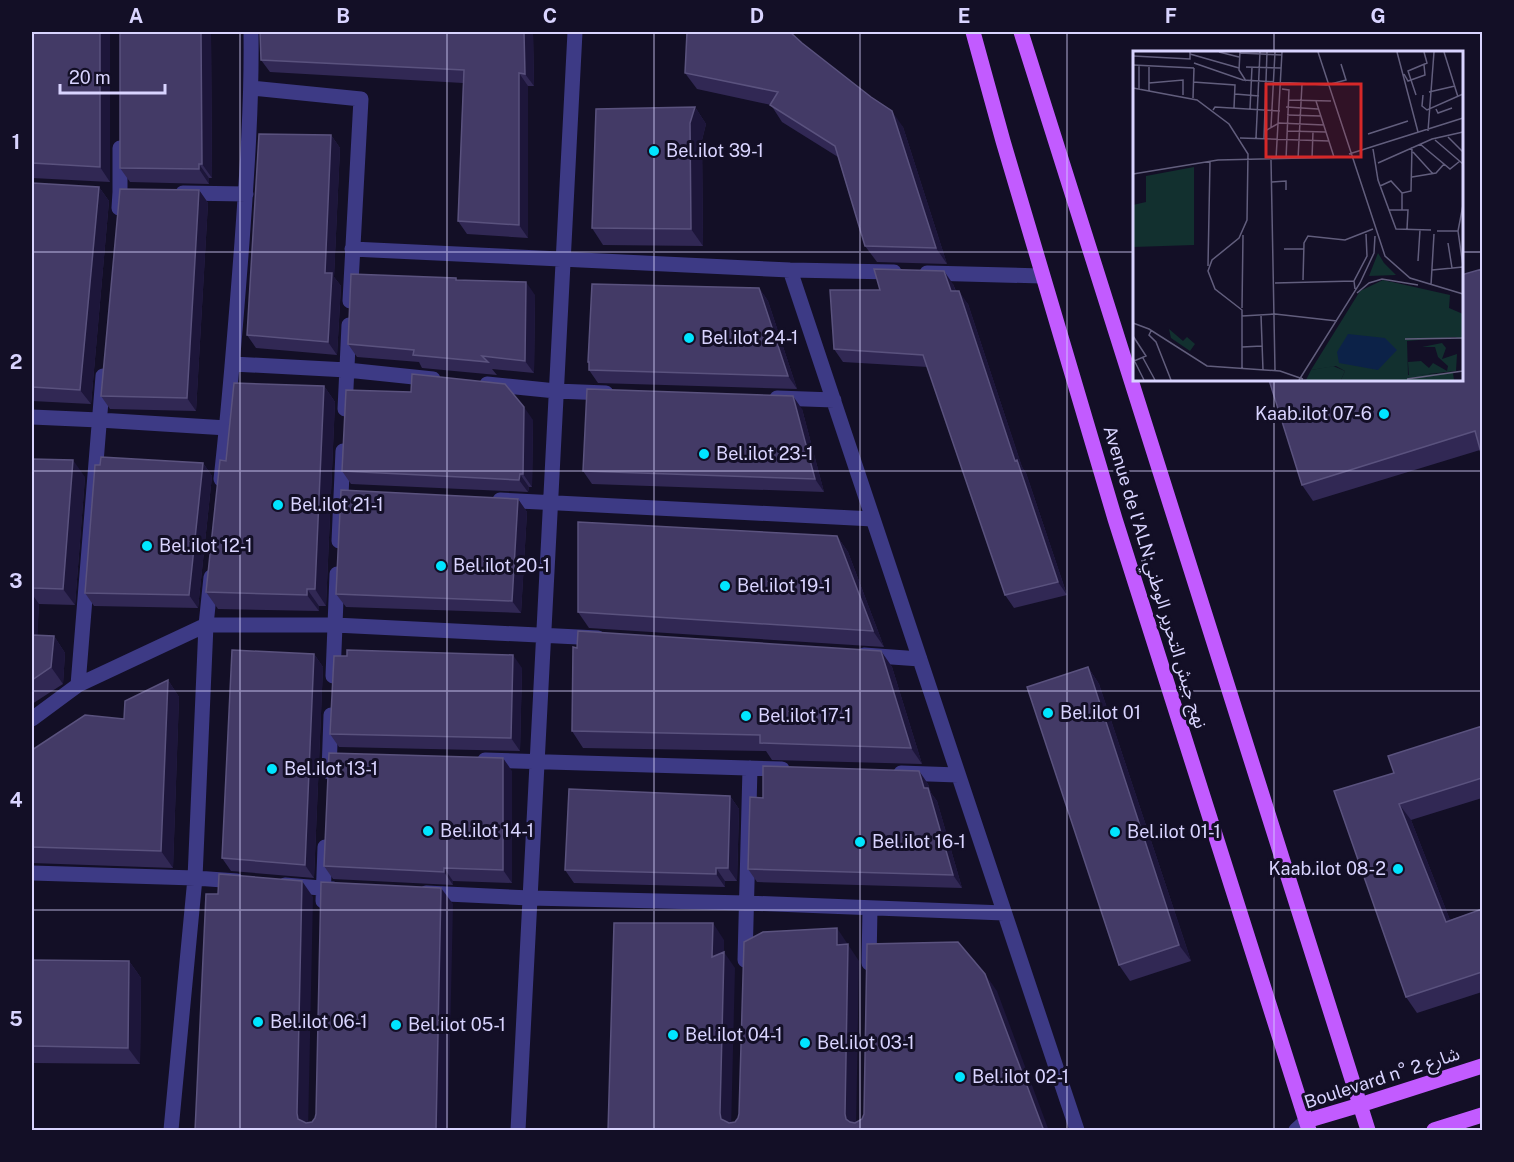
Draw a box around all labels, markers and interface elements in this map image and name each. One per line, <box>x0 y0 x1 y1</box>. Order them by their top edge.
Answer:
text: A <box>129 4 143 28</box>
text: B <box>336 4 350 28</box>
text: C <box>543 4 557 28</box>
text: D <box>750 4 764 28</box>
text: E <box>958 4 970 28</box>
text: F <box>1165 4 1177 28</box>
text: G <box>1370 4 1386 28</box>
inset map <box>1133 51 1463 381</box>
scale bar <box>60 57 165 95</box>
text: 20 m <box>69 67 111 88</box>
text: 1 <box>12 130 20 154</box>
place label: Bel.ilot 39-1 <box>666 140 764 161</box>
marker: Bel.ilot 39-1 <box>647 144 661 158</box>
place label: Bel.ilot 24-1 <box>701 327 798 348</box>
marker: Bel.ilot 24-1 <box>682 331 696 345</box>
text: 2 <box>10 350 22 374</box>
place label: Kaab.ilot 07-6 <box>1255 403 1372 424</box>
marker: Kaab.ilot 07-6 <box>1377 407 1391 421</box>
street label: Avenue de l'ALN;نهج جيش التحرير الوطني <box>1096 423 1212 732</box>
place label: Bel.ilot 23-1 <box>716 443 813 464</box>
marker: Bel.ilot 23-1 <box>697 447 711 461</box>
place label: Bel.ilot 21-1 <box>290 494 383 515</box>
marker: Bel.ilot 21-1 <box>271 498 285 512</box>
place label: Bel.ilot 12-1 <box>159 535 252 556</box>
marker: Bel.ilot 12-1 <box>140 539 154 553</box>
place label: Bel.ilot 20-1 <box>453 555 550 576</box>
marker: Bel.ilot 20-1 <box>434 559 448 573</box>
text: 3 <box>9 569 23 593</box>
place label: Bel.ilot 19-1 <box>737 575 831 596</box>
marker: Bel.ilot 19-1 <box>718 579 732 593</box>
place label: Bel.ilot 01 <box>1060 702 1141 723</box>
place label: Bel.ilot 17-1 <box>758 705 852 726</box>
marker: Bel.ilot 01 <box>1041 706 1055 720</box>
marker: Bel.ilot 17-1 <box>739 709 753 723</box>
place label: Bel.ilot 13-1 <box>284 758 378 779</box>
marker: Bel.ilot 13-1 <box>265 762 279 776</box>
text: 4 <box>9 788 23 812</box>
place label: Bel.ilot 14-1 <box>440 820 534 841</box>
place label: Bel.ilot 01-1 <box>1127 821 1221 842</box>
marker: Bel.ilot 14-1 <box>421 824 435 838</box>
marker: Bel.ilot 01-1 <box>1108 825 1122 839</box>
place label: Bel.ilot 16-1 <box>872 831 966 852</box>
marker: Bel.ilot 16-1 <box>853 835 867 849</box>
place label: Kaab.ilot 08-2 <box>1268 858 1386 879</box>
marker: Kaab.ilot 08-2 <box>1391 862 1405 876</box>
text: 5 <box>9 1007 23 1031</box>
place label: Bel.ilot 06-1 <box>270 1011 368 1032</box>
place label: Bel.ilot 05-1 <box>408 1014 506 1035</box>
marker: Bel.ilot 06-1 <box>251 1015 265 1029</box>
marker: Bel.ilot 05-1 <box>389 1018 403 1032</box>
place label: Bel.ilot 04-1 <box>685 1024 783 1045</box>
marker: Bel.ilot 04-1 <box>666 1028 680 1042</box>
place label: Bel.ilot 03-1 <box>817 1032 915 1053</box>
marker: Bel.ilot 03-1 <box>798 1036 812 1050</box>
street label: Boulevard n° شارع 2 <box>1302 1043 1463 1116</box>
place label: Bel.ilot 02-1 <box>972 1066 1069 1087</box>
marker: Bel.ilot 02-1 <box>953 1070 967 1084</box>

